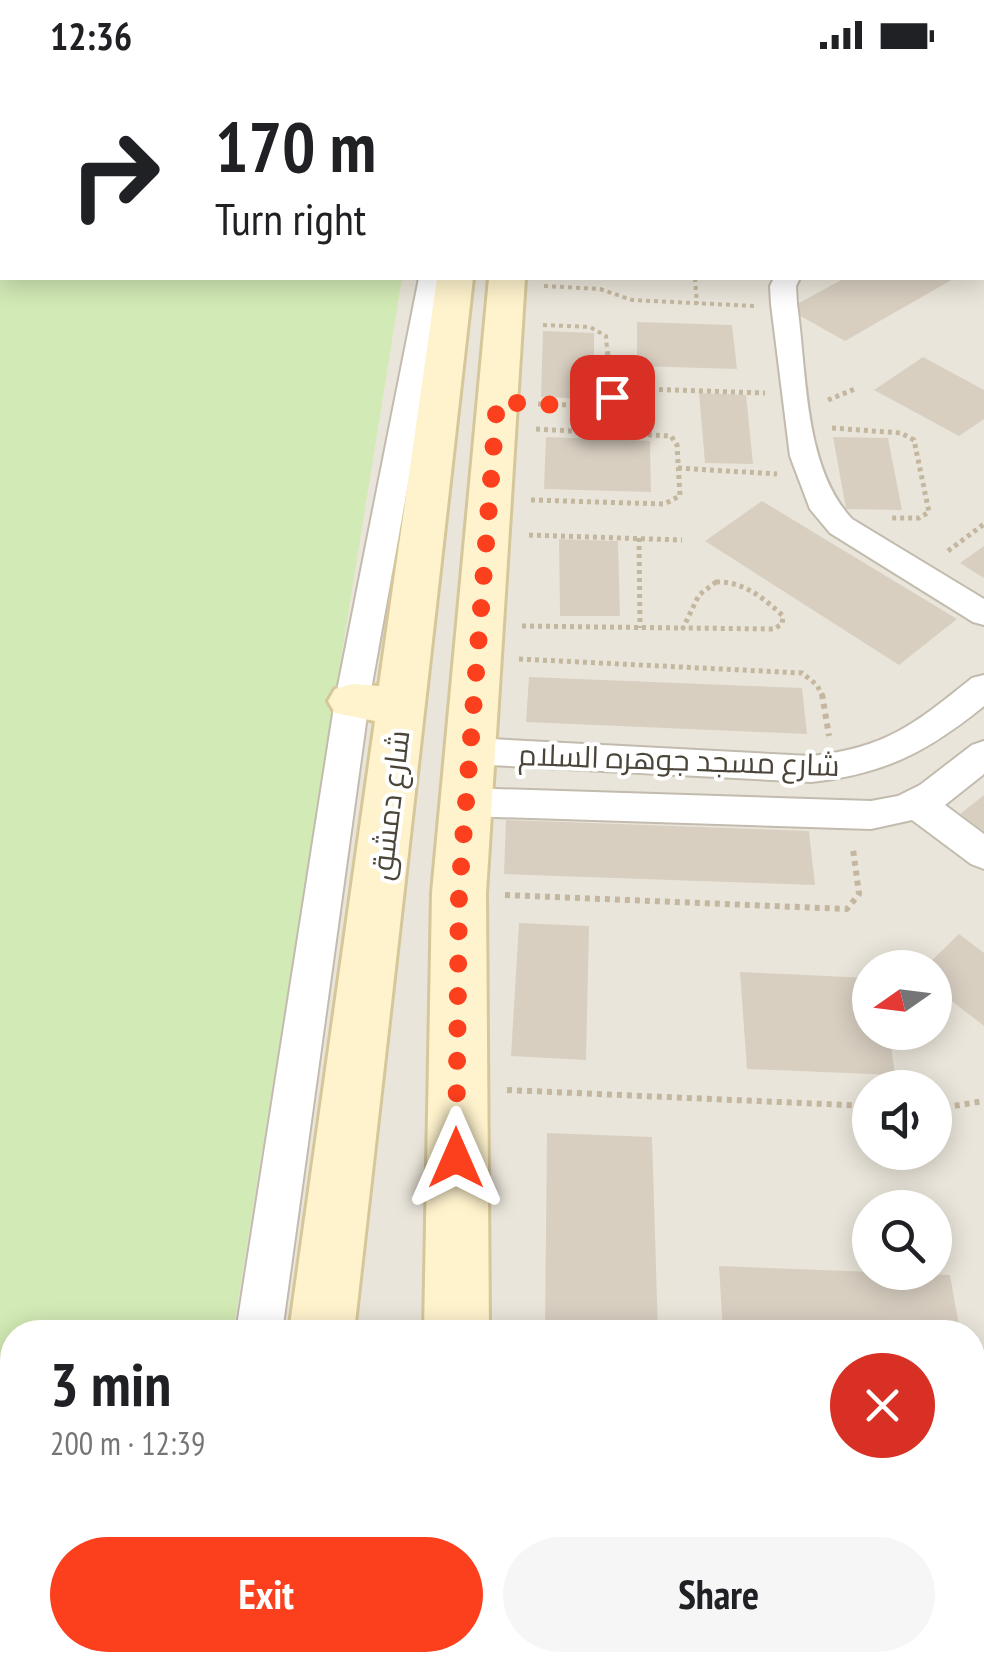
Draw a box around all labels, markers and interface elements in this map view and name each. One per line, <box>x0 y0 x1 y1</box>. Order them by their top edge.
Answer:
text: 12:36 <box>50 11 132 60</box>
text: 170 m <box>215 101 376 191</box>
icon: right <box>50 110 180 240</box>
text: Turn right <box>215 189 366 247</box>
pin <box>570 355 655 440</box>
icon: arrive <box>585 370 640 425</box>
street label: شارع دمشق <box>360 728 420 882</box>
street label: شارع مسجد جوهره السلام <box>517 734 840 786</box>
north arrow <box>852 950 952 1050</box>
map controls <box>852 950 952 1290</box>
button: sound <box>852 1070 952 1170</box>
position arrow <box>404 1106 508 1210</box>
button: search <box>852 1190 952 1290</box>
text: 3 min <box>50 1345 171 1423</box>
button: close <box>830 1353 935 1458</box>
text: 200 m · 12:39 <box>50 1422 205 1464</box>
button: Exit <box>50 1537 483 1652</box>
button: Share <box>503 1537 935 1652</box>

